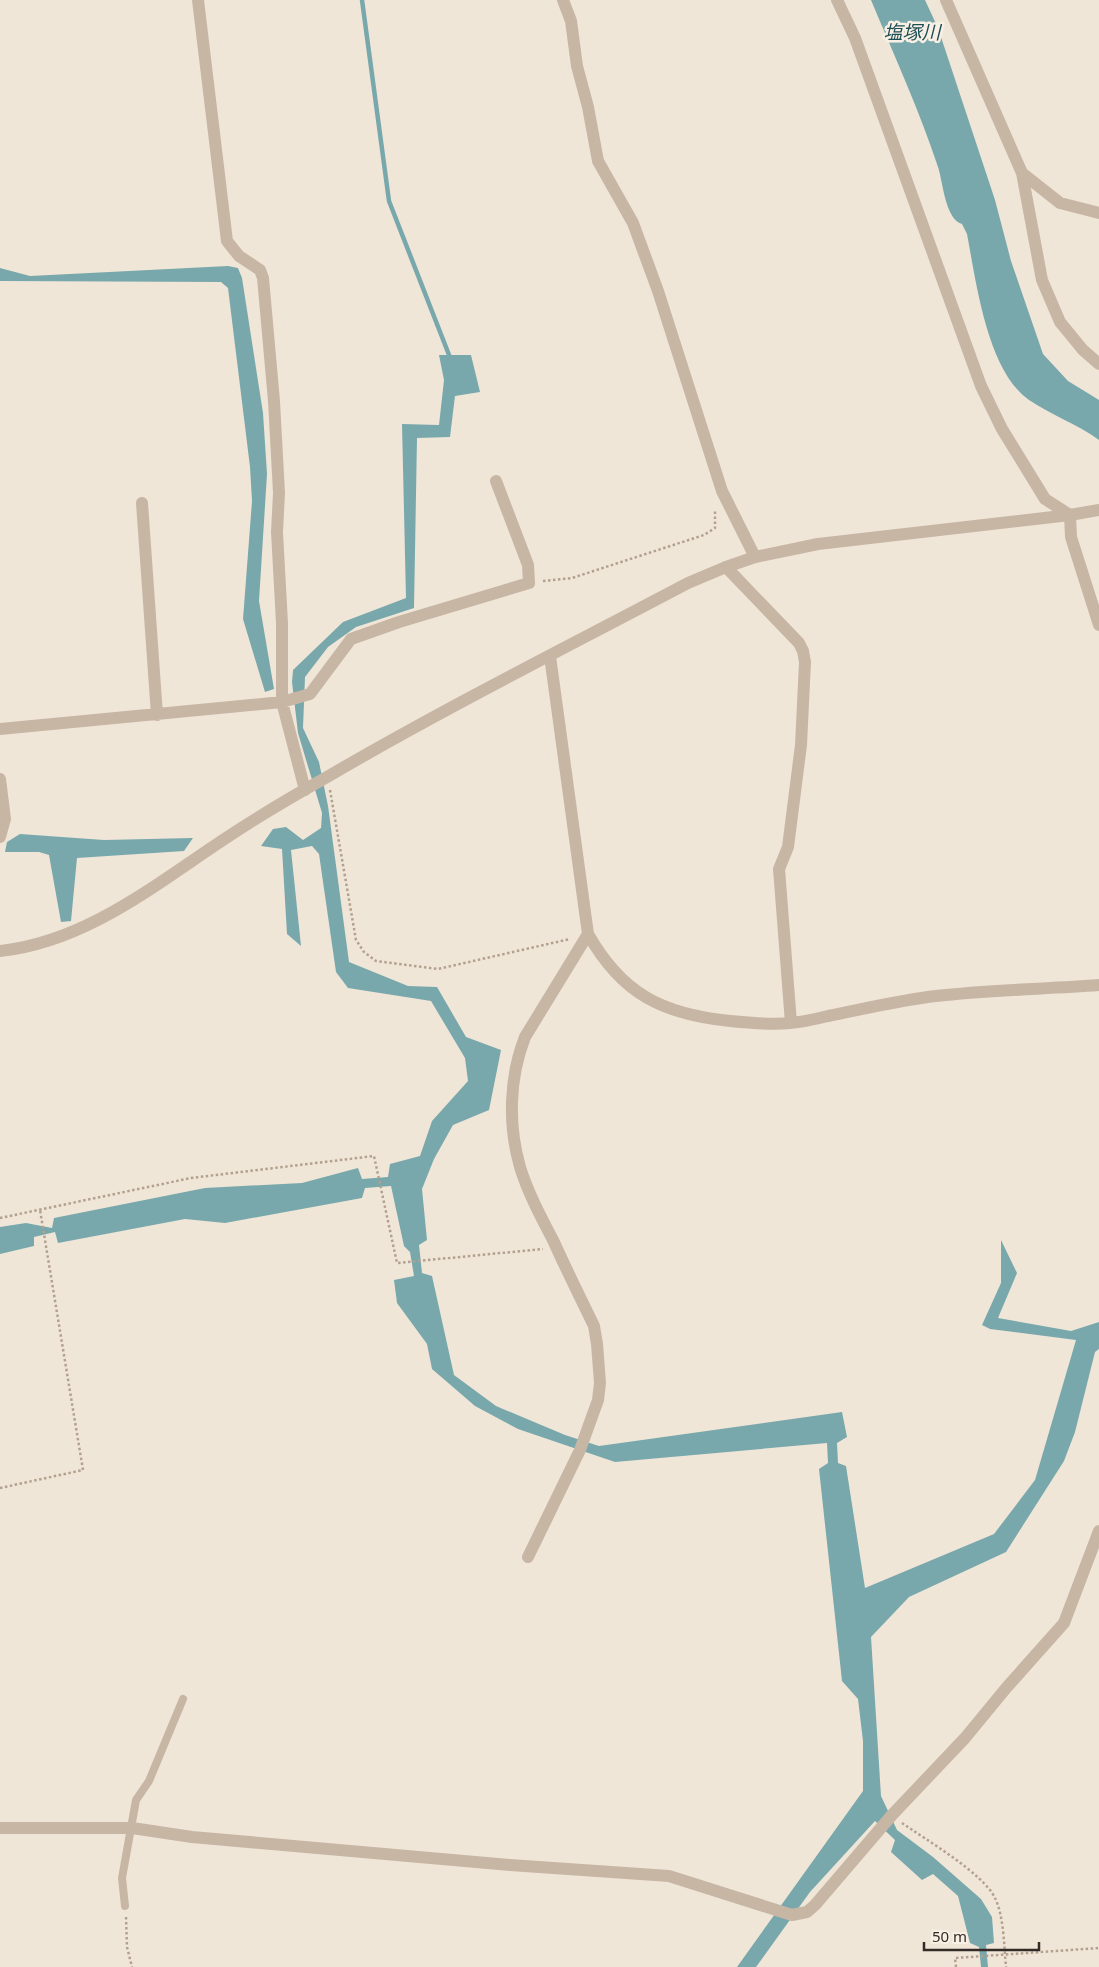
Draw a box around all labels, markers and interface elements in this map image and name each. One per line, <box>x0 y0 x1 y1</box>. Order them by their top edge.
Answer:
water label: 塩塚川 <box>883 19 942 45</box>
scale bar <box>924 1920 1039 1952</box>
text: 50 m <box>932 1926 967 1946</box>

